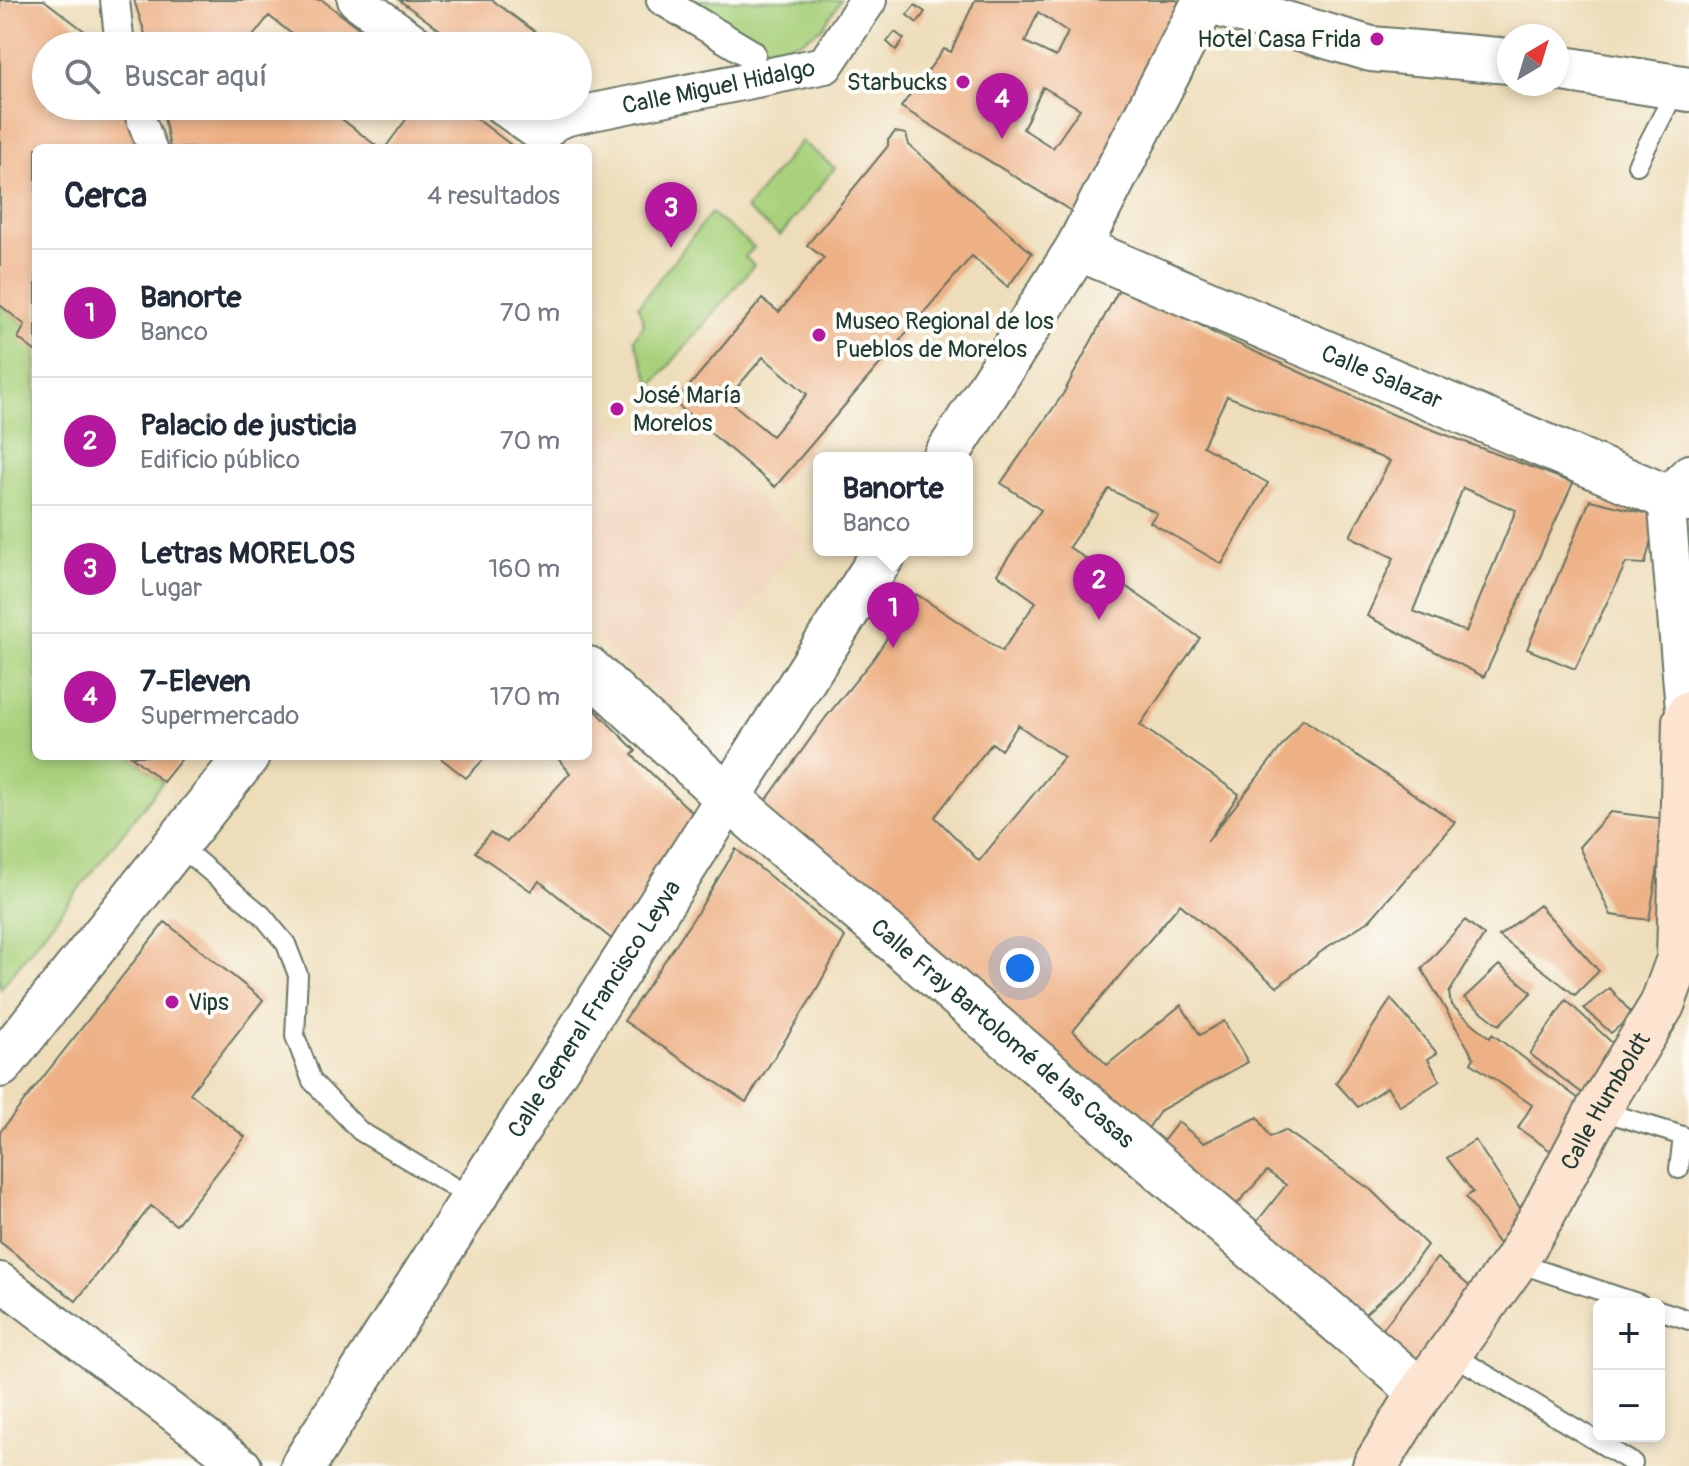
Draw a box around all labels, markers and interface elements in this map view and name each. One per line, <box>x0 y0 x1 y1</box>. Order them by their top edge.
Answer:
north arrow <box>1497 24 1569 96</box>
place label: Hotel Casa Frida <box>1197 25 1361 54</box>
marker: Hotel Casa Frida <box>1368 30 1386 48</box>
search box <box>32 32 592 120</box>
street label: Calle Miguel Hidalgo <box>620 53 818 121</box>
icon: search <box>60 54 104 98</box>
text: Buscar aquí <box>124 58 267 95</box>
place label: Starbucks <box>847 68 947 97</box>
marker: Starbucks <box>954 73 972 91</box>
pin: 4 <box>976 73 1028 139</box>
text: Cerca <box>64 175 147 218</box>
text: 4 resultados <box>427 180 560 212</box>
pin: 3 <box>645 182 697 248</box>
text: Banorte <box>140 279 241 316</box>
text: 1 <box>85 297 95 329</box>
text: 70 m <box>500 297 560 329</box>
place label: Museo Regional de los Pueblos de Morelos <box>835 307 1054 364</box>
text: Banco <box>140 316 208 348</box>
marker: Museo Regional de los Pueblos de Morelos <box>810 326 828 344</box>
street label: Calle Salazar <box>1317 339 1447 416</box>
place label: José María Morelos <box>633 381 741 438</box>
marker: José María Morelos <box>608 400 626 418</box>
text: Palacio de justicia <box>140 407 357 444</box>
text: 2 <box>83 425 97 457</box>
text: 70 m <box>500 425 560 457</box>
text: Edificio público <box>140 444 300 476</box>
popup <box>813 452 973 556</box>
text: Banorte <box>842 470 944 507</box>
text: Banco <box>842 507 910 539</box>
text: Letras MORELOS <box>140 535 355 572</box>
text: 3 <box>83 553 97 585</box>
text: 160 m <box>488 553 560 585</box>
pin: 2 <box>1073 554 1125 620</box>
text: Lugar <box>140 572 202 604</box>
pin: 1 <box>867 582 919 648</box>
text: 7-Eleven <box>140 663 251 700</box>
text: 4 <box>82 681 98 713</box>
text: 170 m <box>490 681 560 713</box>
text: Supermercado <box>140 700 299 732</box>
street label: Calle General Francisco Leyva <box>502 875 687 1143</box>
street label: Calle Fray Bartolomé de las Casas <box>865 913 1140 1155</box>
your location <box>1000 948 1040 988</box>
place label: Vips <box>188 988 229 1017</box>
marker: Vips <box>163 993 181 1011</box>
street label: Calle Humboldt <box>1555 1027 1657 1175</box>
map controls <box>1593 1298 1665 1442</box>
button: + <box>1593 1298 1665 1370</box>
button: − <box>1593 1370 1665 1442</box>

